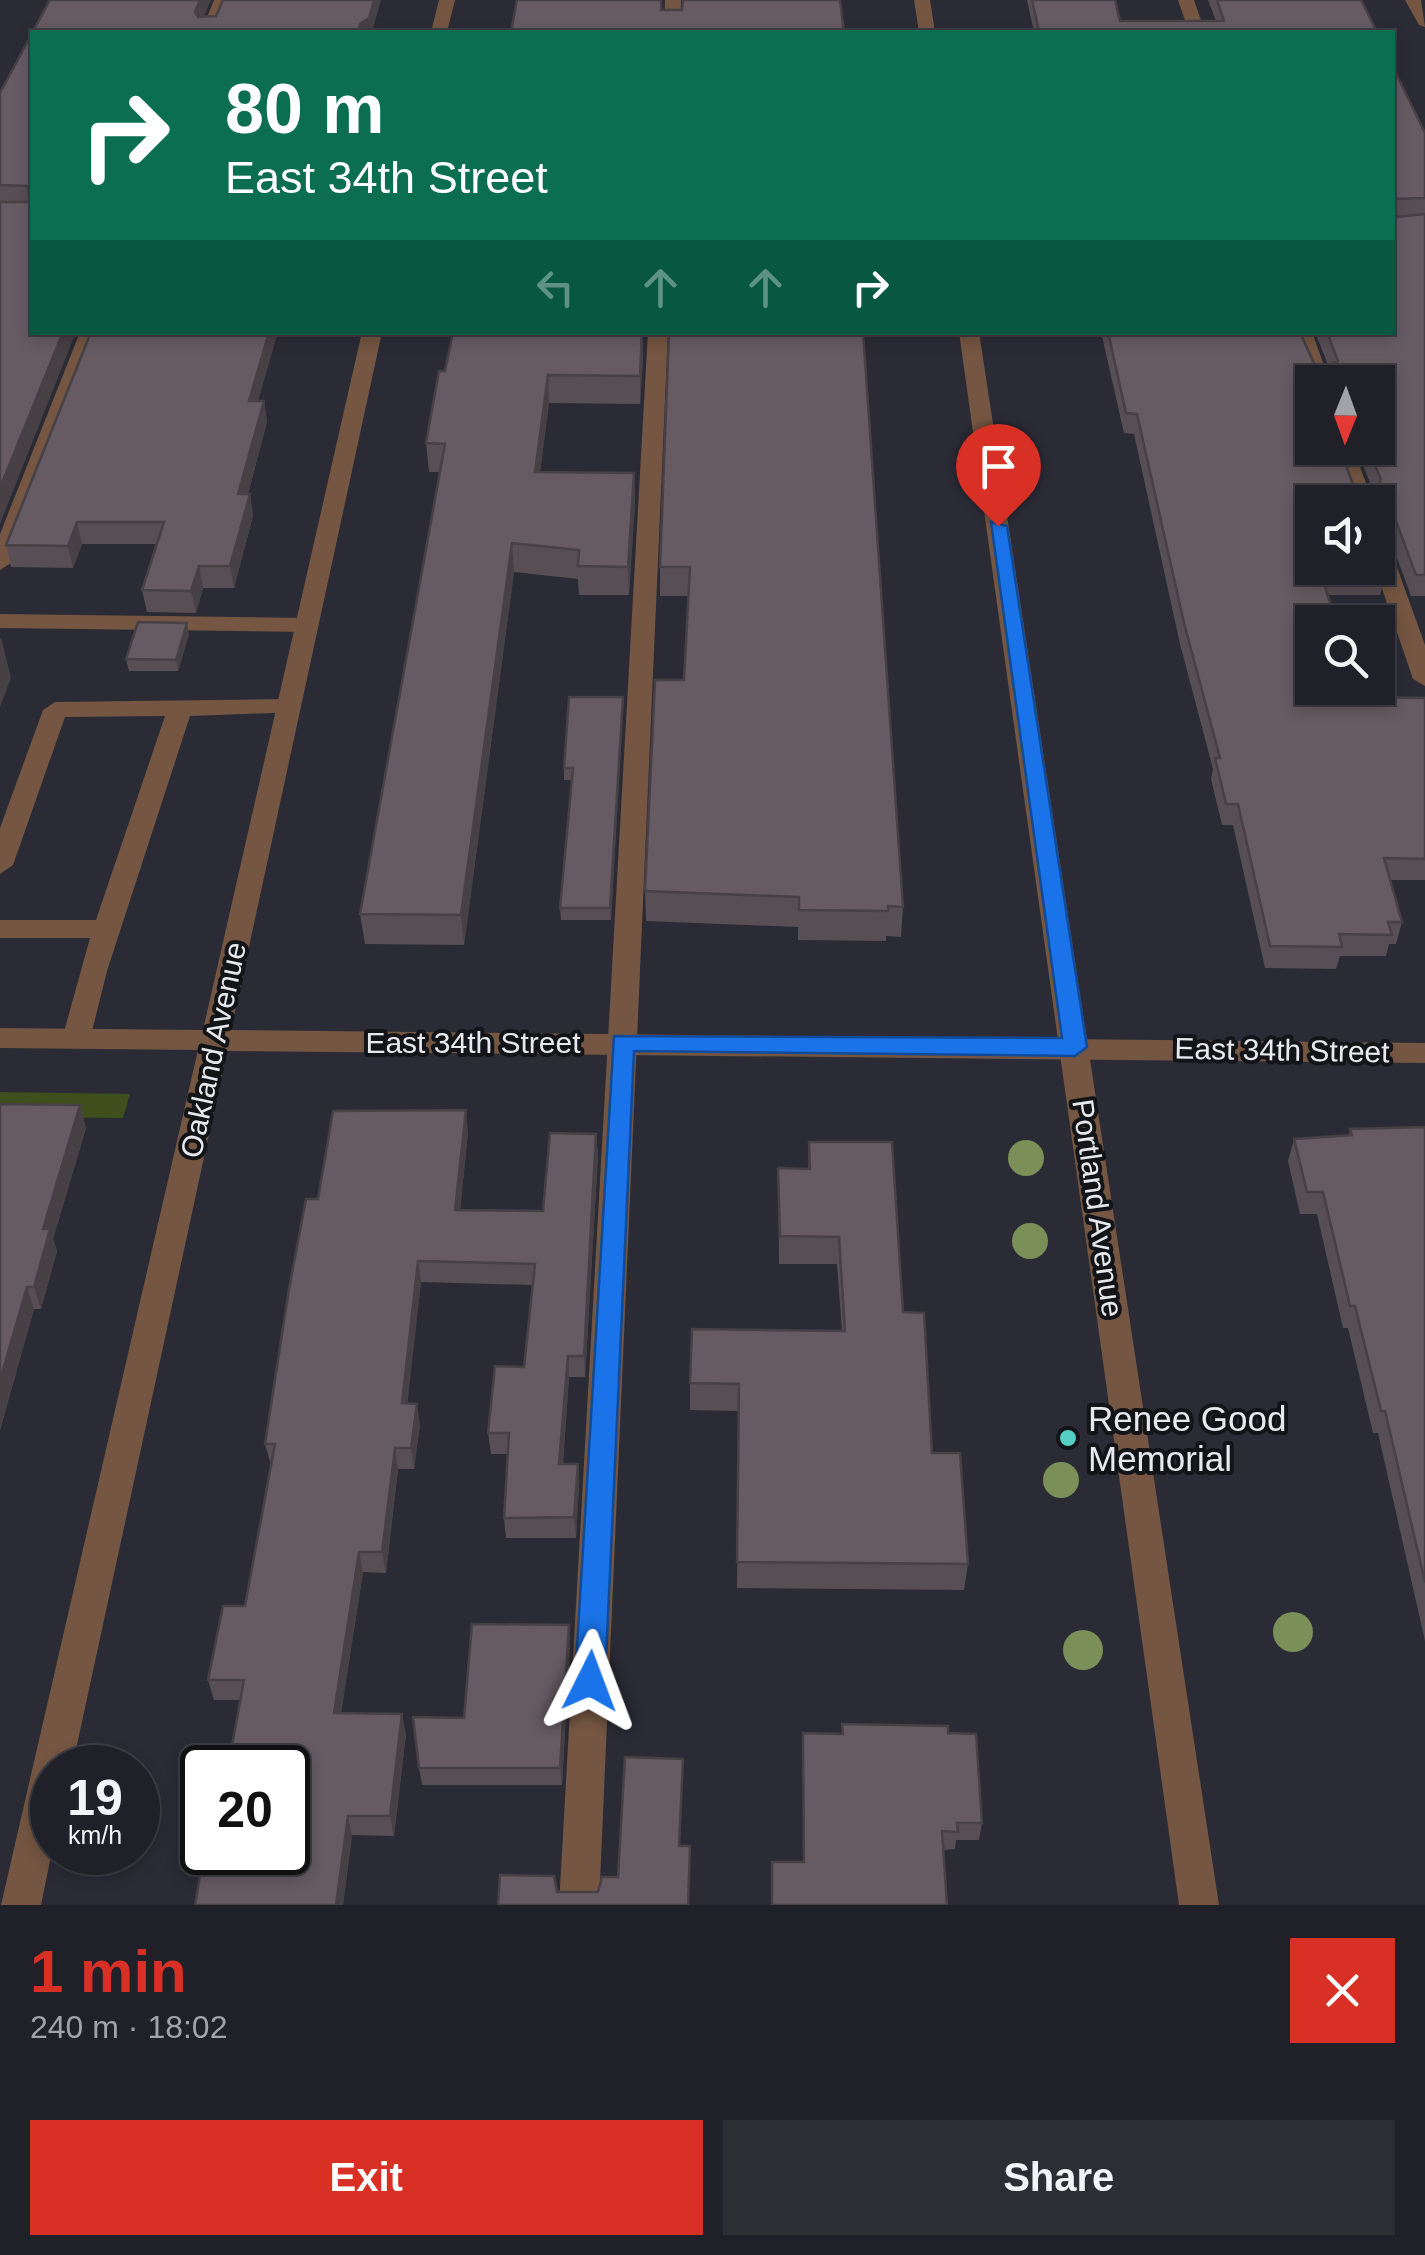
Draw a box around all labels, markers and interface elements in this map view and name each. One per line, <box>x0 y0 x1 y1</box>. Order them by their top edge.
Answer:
icon: right <box>60 70 190 200</box>
text: 80 m <box>225 70 385 148</box>
text: East 34th Street <box>225 152 548 203</box>
icon: left <box>528 260 583 315</box>
icon: ahead <box>633 260 688 315</box>
icon: ahead <box>738 260 793 315</box>
icon: right <box>843 260 898 315</box>
north arrow <box>1295 365 1395 465</box>
map controls <box>1295 365 1395 705</box>
pin <box>956 424 1041 527</box>
icon: arrive <box>971 439 1026 494</box>
button: sound <box>1295 485 1395 585</box>
button: search <box>1295 605 1395 705</box>
street label: Oakland Avenue <box>174 939 252 1161</box>
street label: East 34th Street <box>365 1026 581 1059</box>
street label: East 34th Street <box>1174 1032 1390 1068</box>
street label: Portland Avenue <box>1066 1097 1130 1319</box>
place label: Renee Good Memorial <box>1088 1399 1286 1478</box>
marker: Renee Good Memorial <box>1057 1427 1079 1449</box>
position arrow <box>538 1629 642 1733</box>
speed limit sign: 20 <box>180 1745 310 1875</box>
text: 19 <box>67 1770 123 1826</box>
text: km/h <box>68 1821 122 1849</box>
text: 1 min <box>30 1938 187 2005</box>
button: close <box>1290 1938 1395 2043</box>
text: 240 m · 18:02 <box>30 2009 227 2045</box>
button: Exit <box>30 2120 703 2235</box>
button: Share <box>723 2120 1395 2235</box>

